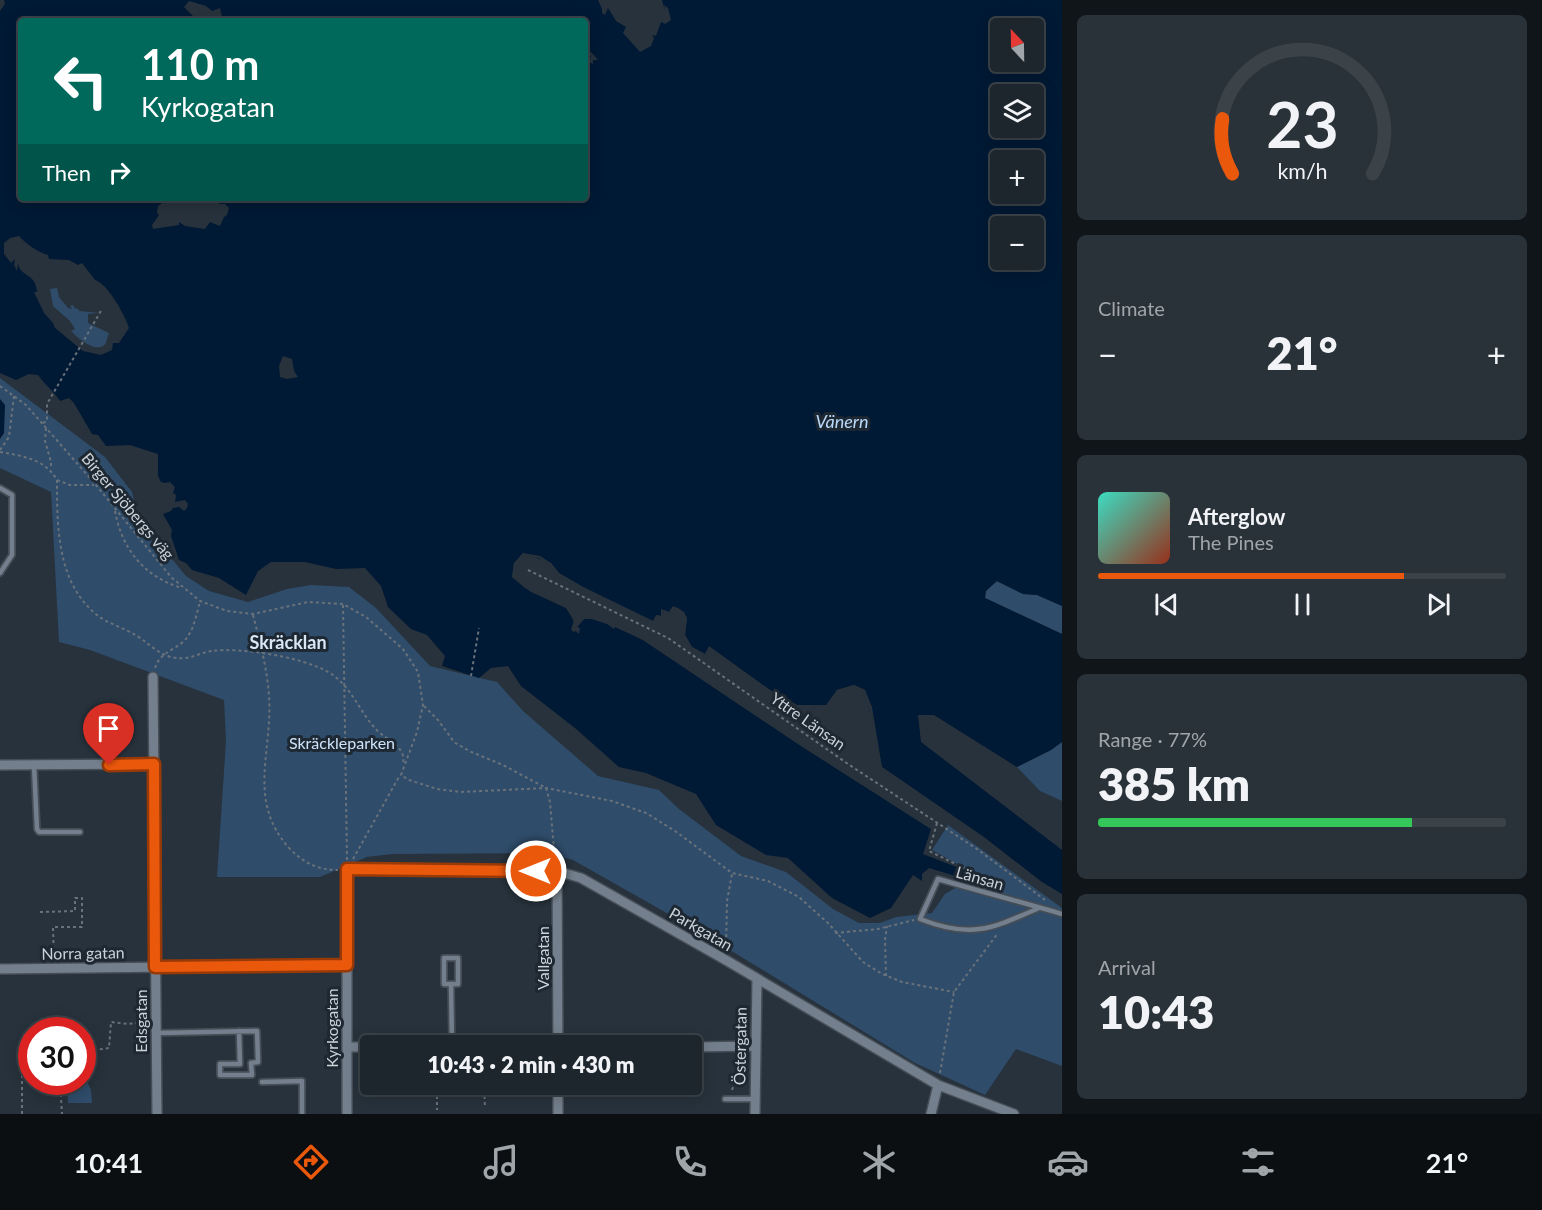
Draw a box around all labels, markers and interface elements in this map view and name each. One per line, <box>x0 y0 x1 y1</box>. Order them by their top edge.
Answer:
north arrow <box>990 18 1044 72</box>
map controls <box>990 18 1044 270</box>
text: 110 m <box>141 39 259 89</box>
icon: left <box>42 42 120 120</box>
button: layers <box>990 84 1044 138</box>
text: 23 <box>1266 87 1338 162</box>
text: Kyrkogatan <box>141 90 275 123</box>
button: + <box>990 150 1044 204</box>
icon: right <box>103 156 136 189</box>
text: Then <box>42 159 91 186</box>
text: km/h <box>1277 159 1327 185</box>
button: − <box>990 216 1044 270</box>
text: Climate <box>1098 296 1165 320</box>
text: 21° <box>1267 326 1337 380</box>
text: − <box>1098 334 1117 374</box>
text: + <box>1487 334 1506 374</box>
water label: Vänern <box>815 410 869 432</box>
street label: Birger Sjöbergs väg <box>78 448 179 563</box>
text: Afterglow <box>1188 503 1285 530</box>
text: The Pines <box>1188 530 1274 554</box>
icon: previous <box>1150 588 1183 621</box>
icon: pause <box>1286 588 1319 621</box>
icon: next <box>1422 588 1455 621</box>
district label: Skräcklan <box>249 631 327 653</box>
street label: Yttre Länsan <box>767 688 849 753</box>
pin <box>83 703 134 765</box>
icon: arrive <box>92 712 125 745</box>
text: Range · 77% <box>1098 727 1207 751</box>
park label: Skräckleparken <box>289 733 395 752</box>
text: 385 km <box>1098 757 1250 811</box>
position arrow <box>504 839 568 903</box>
street label: Länsan <box>954 862 1006 893</box>
street label: Parkgatan <box>666 903 736 954</box>
street label: Vallgatan <box>533 926 552 990</box>
street label: Norra gatan <box>41 942 125 963</box>
text: Arrival <box>1098 955 1156 979</box>
text: 10:43 <box>1098 985 1214 1039</box>
street label: Kyrkogatan <box>322 988 341 1068</box>
street label: Edsgatan <box>131 989 150 1053</box>
street label: Östergatan <box>729 1007 750 1085</box>
speed limit sign: 30 <box>18 1017 96 1095</box>
text: 10:43 · 2 min · 430 m <box>428 1051 634 1078</box>
icon: directions <box>290 1141 332 1183</box>
icon: music <box>480 1141 522 1183</box>
icon: phone <box>669 1141 711 1183</box>
icon: climate <box>858 1141 900 1183</box>
icon: car <box>1047 1141 1089 1183</box>
icon: filters <box>1237 1141 1279 1183</box>
text: 10:41 <box>74 1146 143 1179</box>
text: 21° <box>1426 1146 1468 1179</box>

